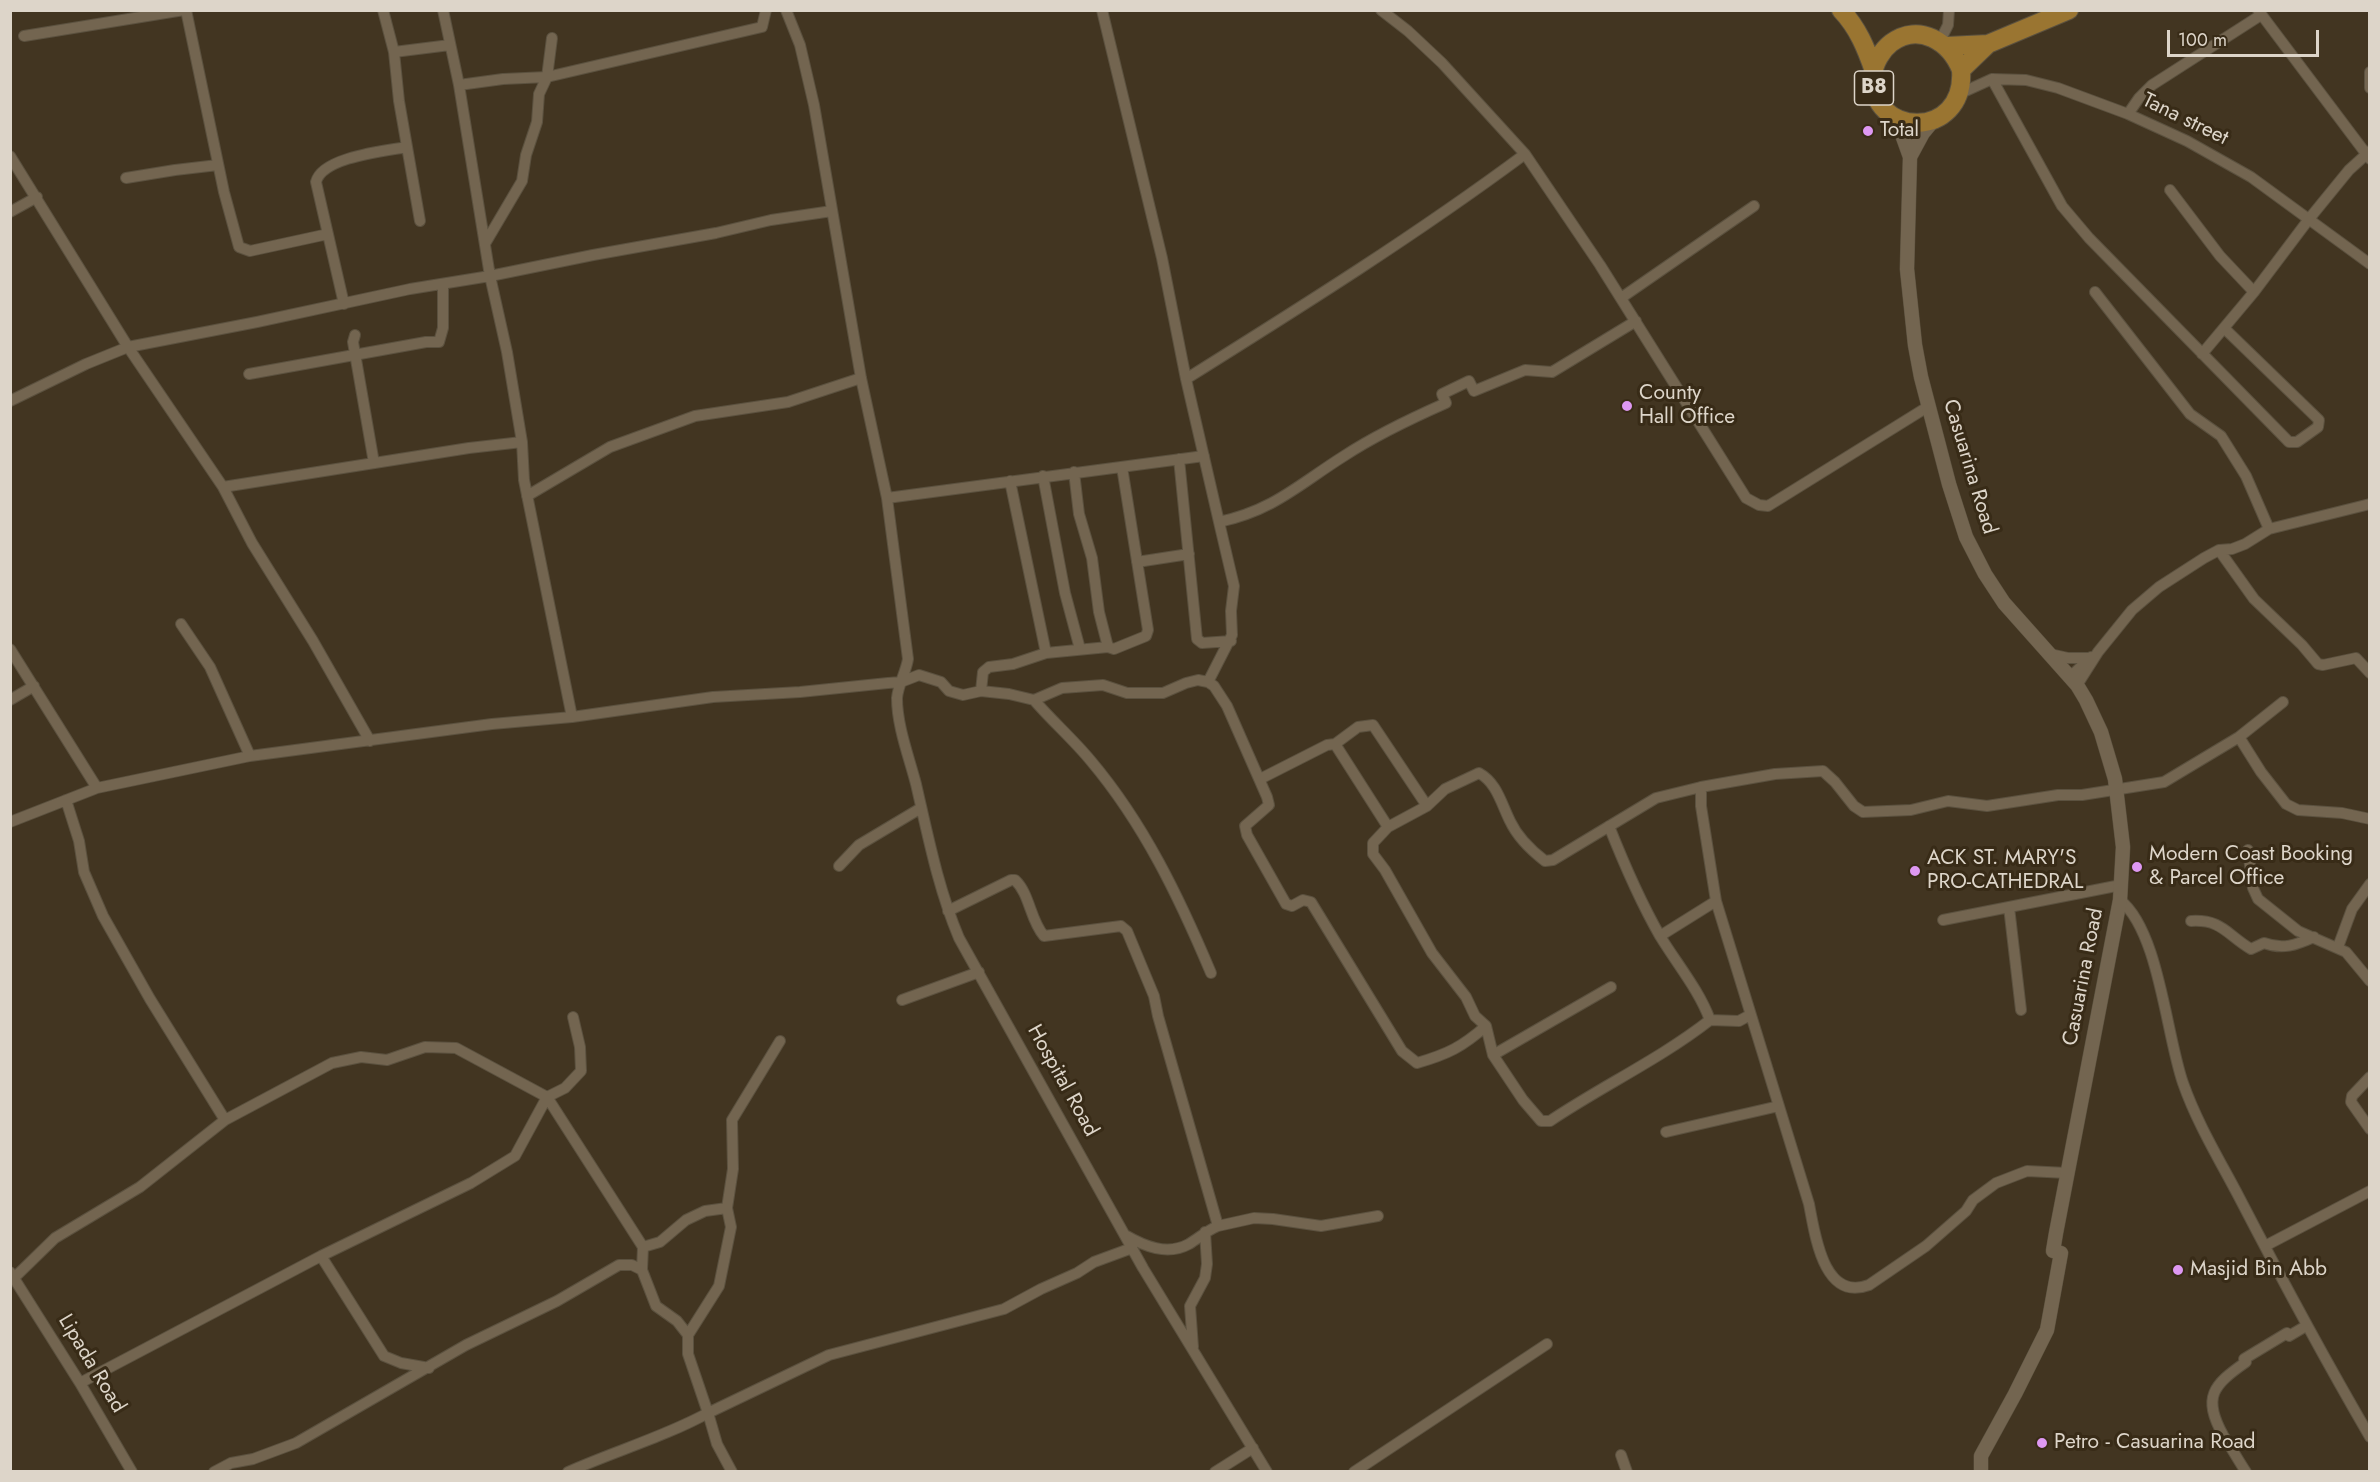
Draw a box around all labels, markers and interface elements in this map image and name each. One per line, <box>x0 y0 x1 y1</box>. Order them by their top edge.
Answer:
scale bar <box>2170 18 2322 56</box>
text: 100 m <box>2178 27 2227 53</box>
road number: B8 <box>1854 71 1894 105</box>
street label: Tana street <box>2138 88 2232 152</box>
place label: Total <box>1880 118 1919 144</box>
marker: Total <box>1861 124 1875 138</box>
place label: County Hall Office <box>1639 381 1735 431</box>
street label: Casuarina Road <box>1937 397 2001 537</box>
marker: County Hall Office <box>1620 399 1634 413</box>
place label: Modern Coast Booking & Parcel Office <box>2149 842 2353 892</box>
place label: ACK ST. MARY'S PRO-CATHEDRAL <box>1927 846 2083 896</box>
marker: Modern Coast Booking & Parcel Office <box>2130 860 2144 874</box>
marker: ACK ST. MARY'S PRO-CATHEDRAL <box>1908 864 1922 878</box>
street label: Casuarina Road <box>2058 906 2110 1048</box>
street label: Hospital Road <box>1021 1021 1103 1141</box>
place label: Masjid Bin Abb <box>2190 1257 2327 1283</box>
marker: Masjid Bin Abb <box>2171 1263 2185 1277</box>
street label: Lipada Road <box>52 1310 130 1418</box>
place label: Petro - Casuarina Road <box>2054 1430 2256 1456</box>
marker: Petro - Casuarina Road <box>2035 1436 2049 1450</box>

